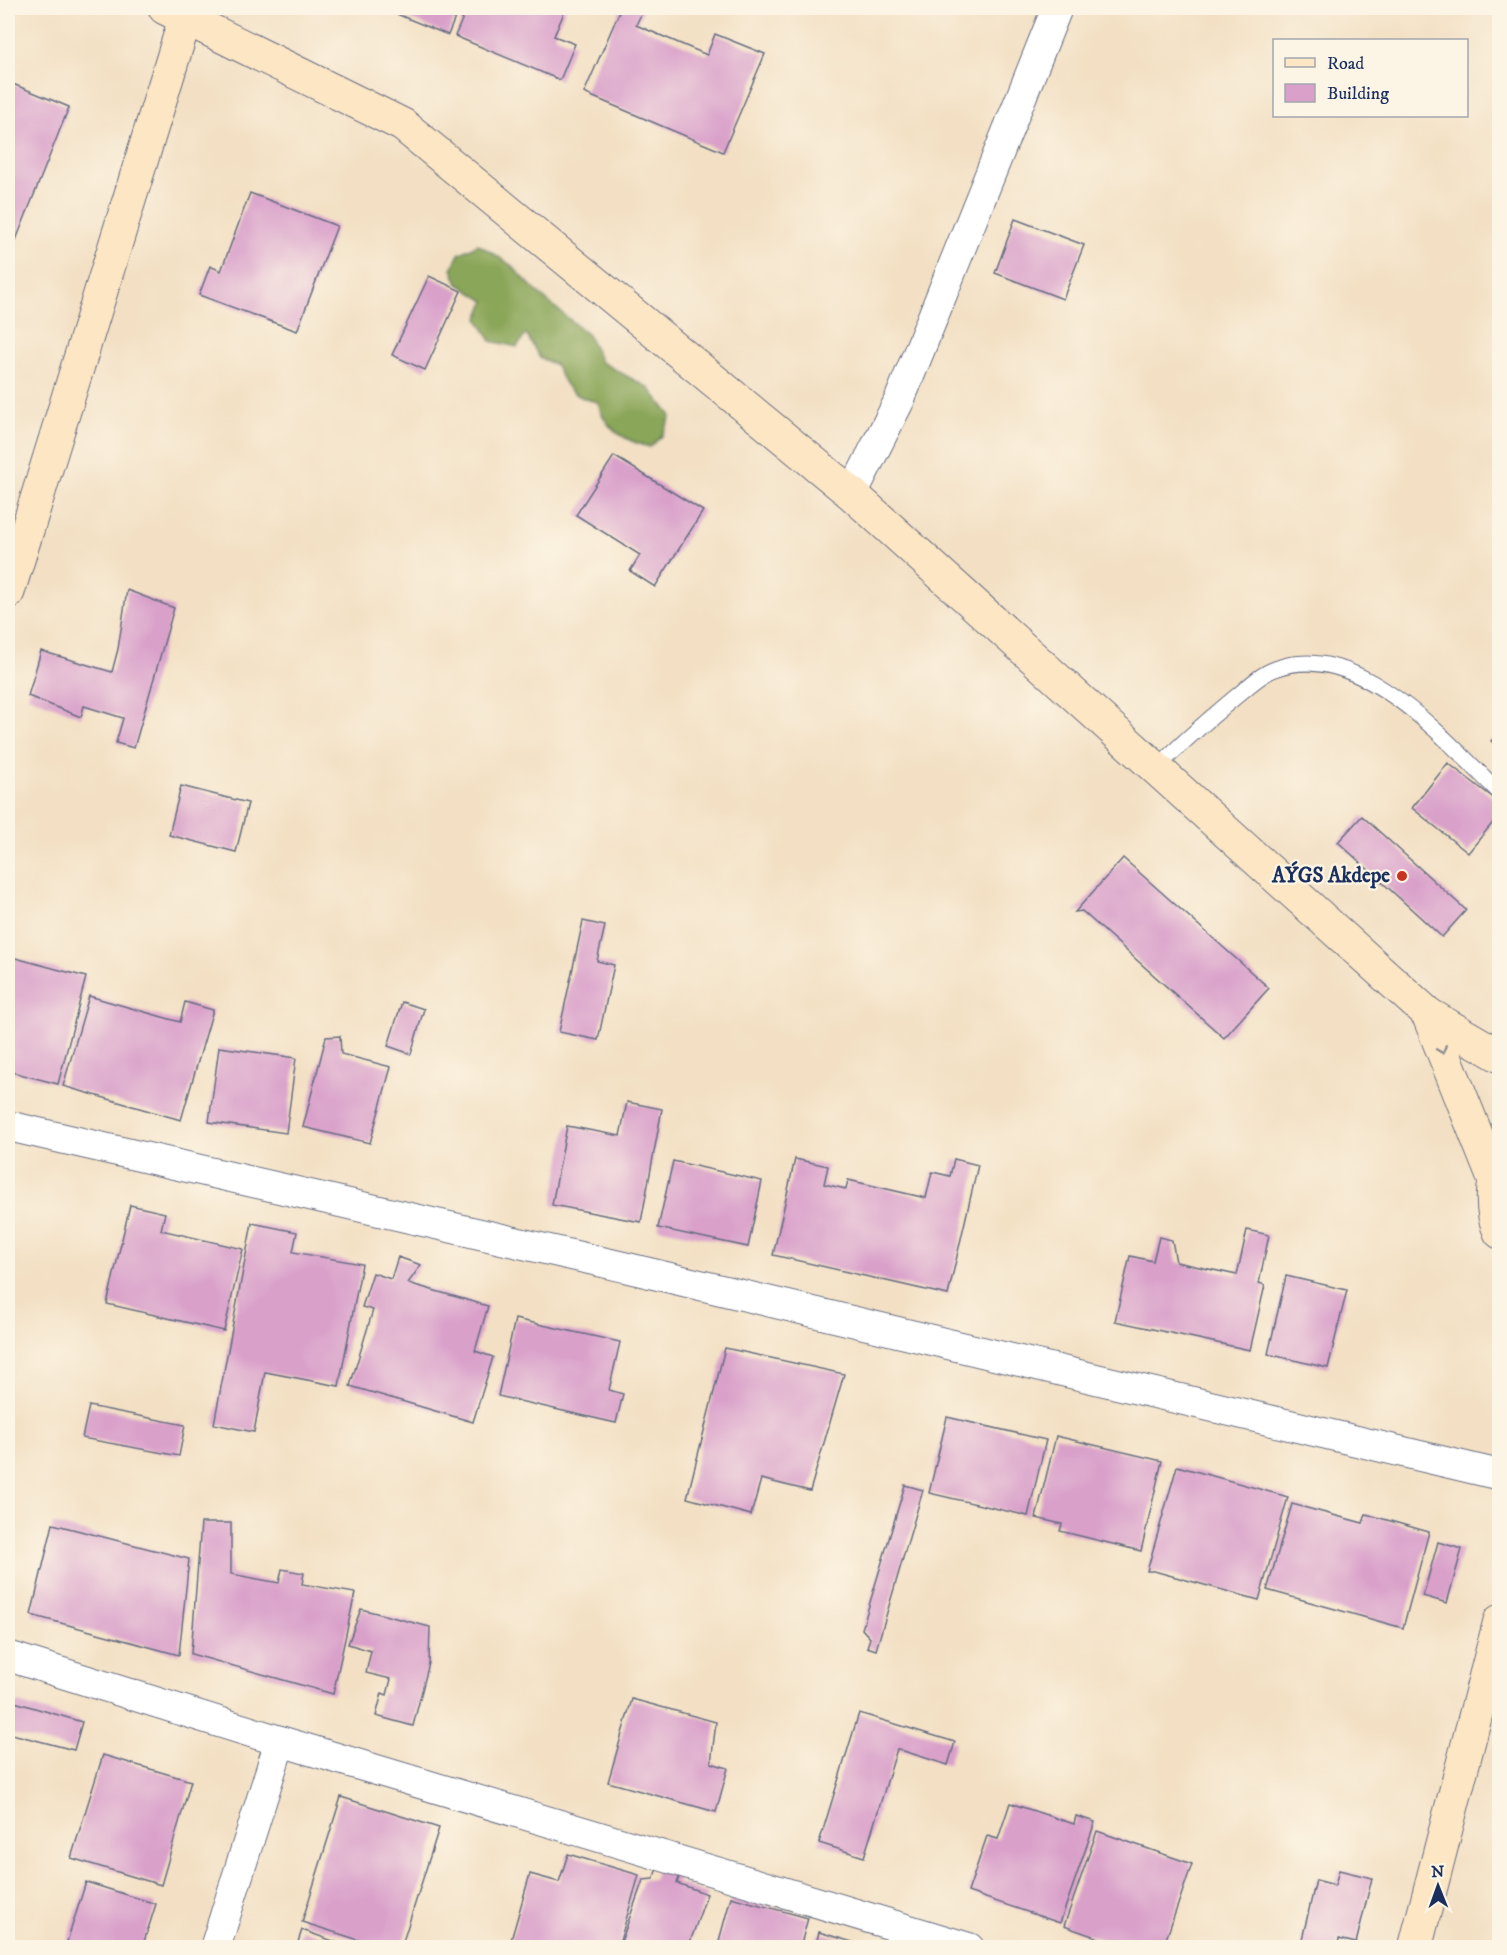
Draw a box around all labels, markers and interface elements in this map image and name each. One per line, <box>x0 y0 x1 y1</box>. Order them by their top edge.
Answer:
legend <box>1273 39 1468 117</box>
text: Road <box>1327 53 1364 75</box>
text: Building <box>1327 83 1389 105</box>
place label: AÝGS Akdepe <box>1271 861 1390 889</box>
marker: AÝGS Akdepe <box>1395 869 1409 883</box>
one-way arrow <box>1435 1044 1448 1055</box>
north arrow <box>1408 1856 1468 1916</box>
text: N <box>1431 1862 1444 1882</box>

